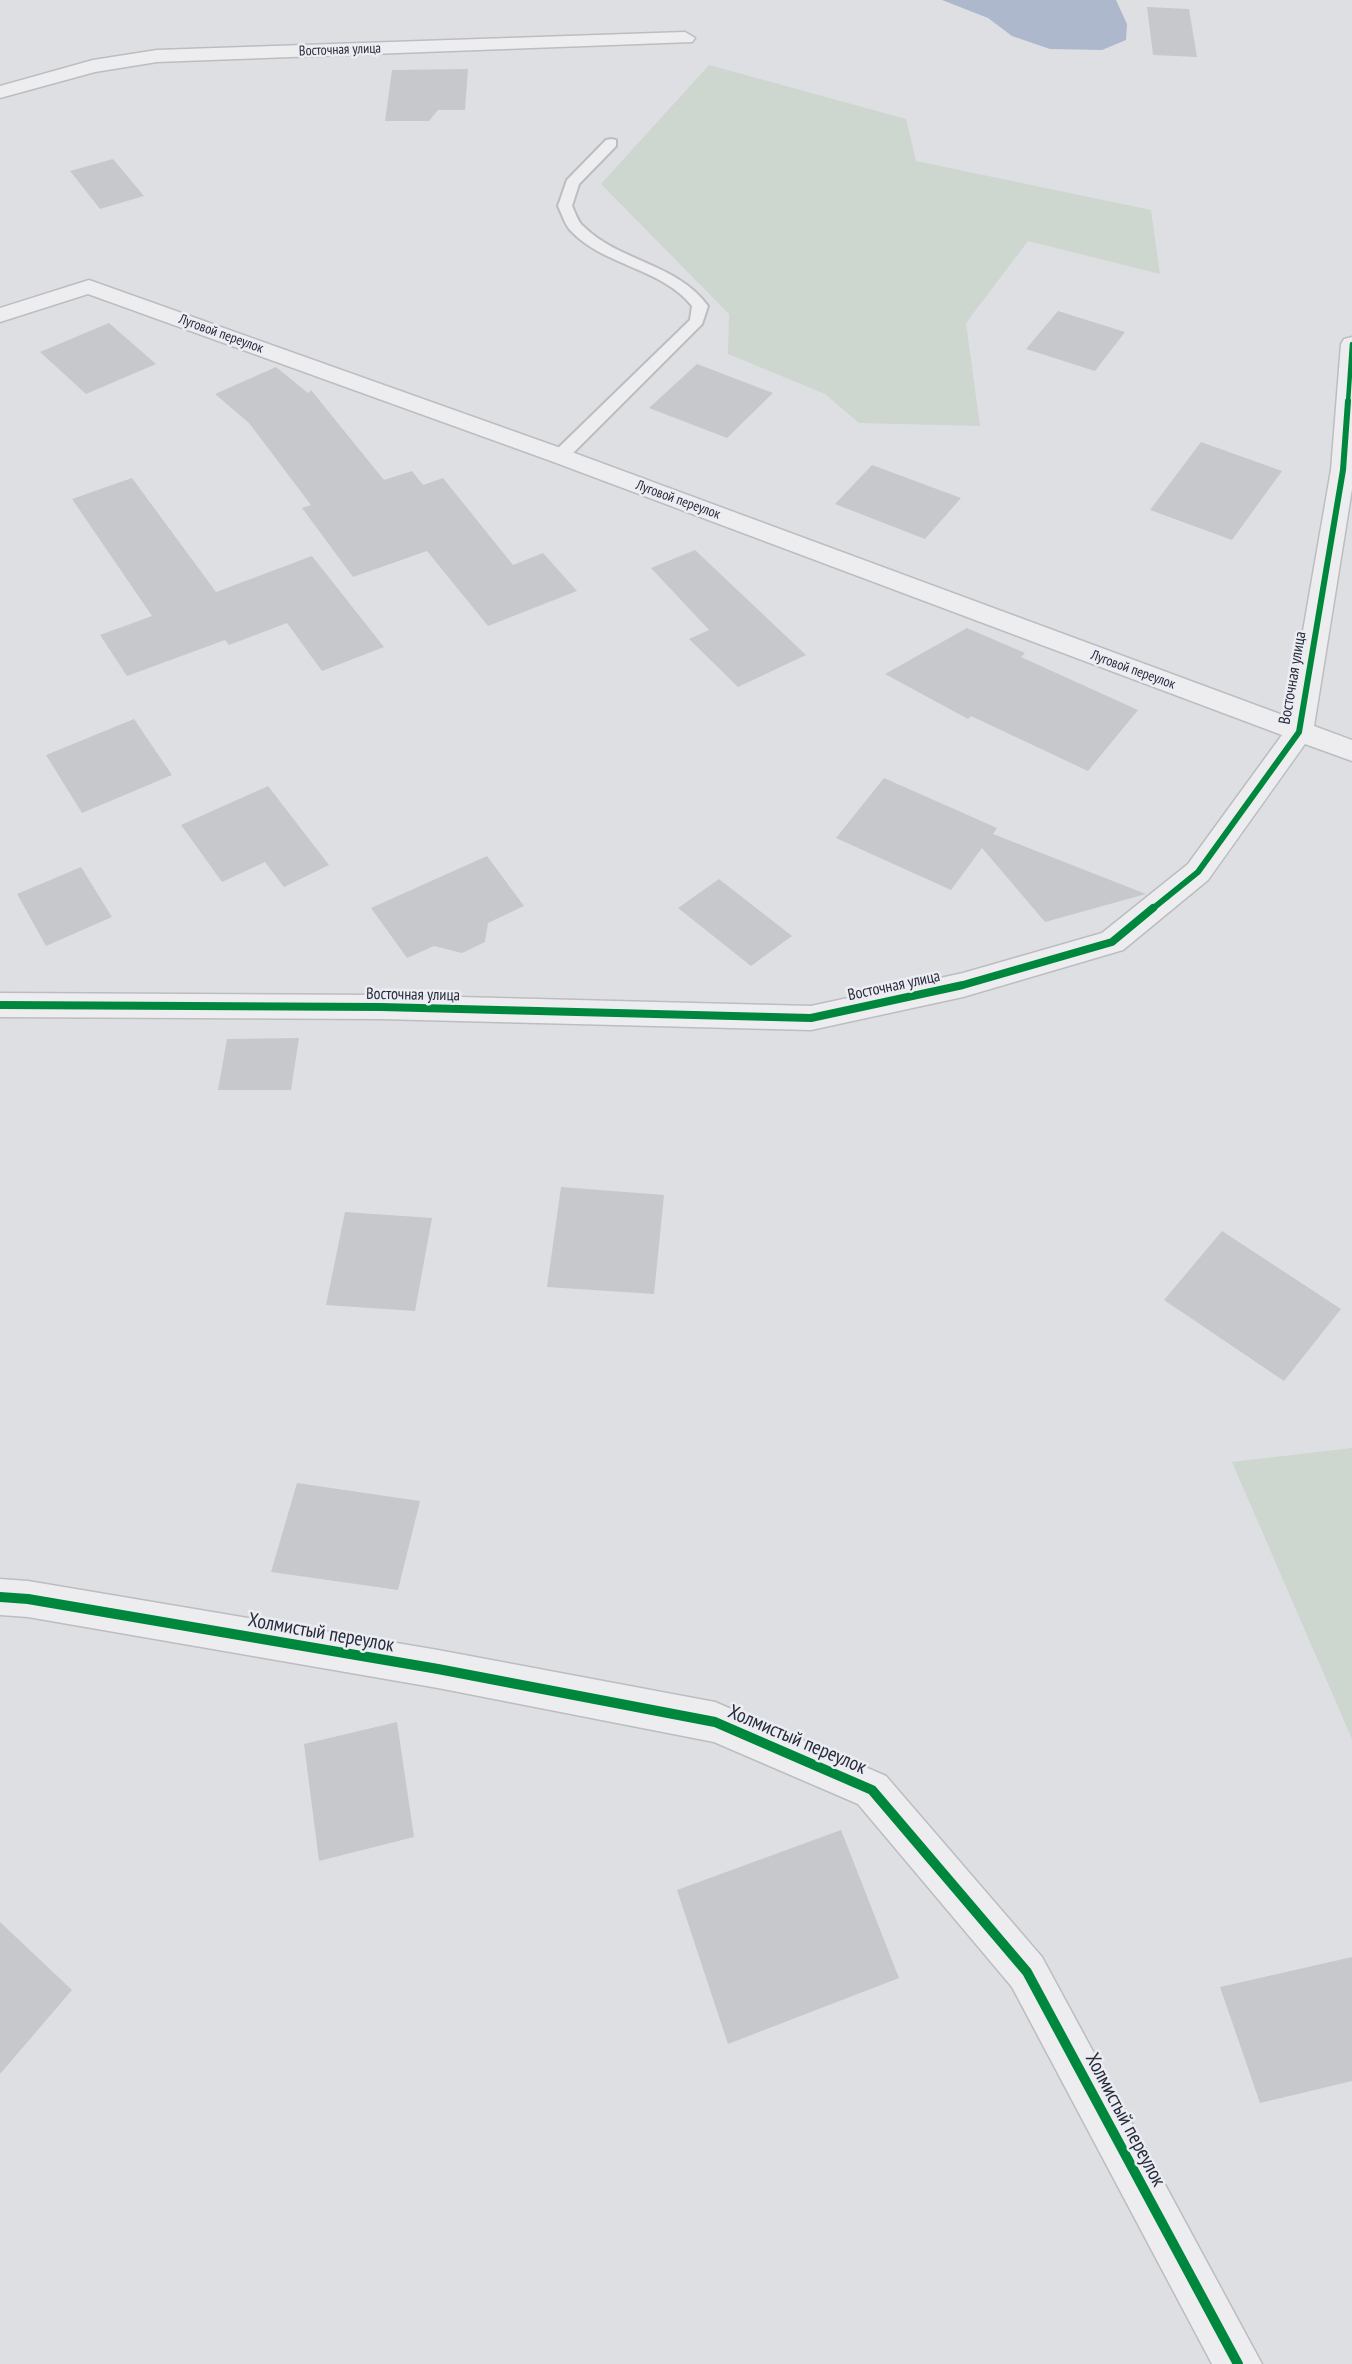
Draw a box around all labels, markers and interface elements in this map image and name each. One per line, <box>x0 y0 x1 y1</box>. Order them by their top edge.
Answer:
street label: Восточная улица <box>299 40 381 60</box>
street label: Луговой переулок <box>176 311 266 357</box>
street label: Луговой переулок <box>633 477 723 523</box>
street label: Восточная улица <box>1275 630 1311 726</box>
street label: Луговой переулок <box>1088 647 1178 693</box>
street label: Восточная улица <box>846 967 942 1005</box>
street label: Восточная улица <box>366 985 460 1005</box>
street label: Холмистый переулок <box>246 1608 396 1658</box>
street label: Холмистый переулок <box>724 1700 870 1780</box>
street label: Холмистый переулок <box>1080 2049 1170 2191</box>

